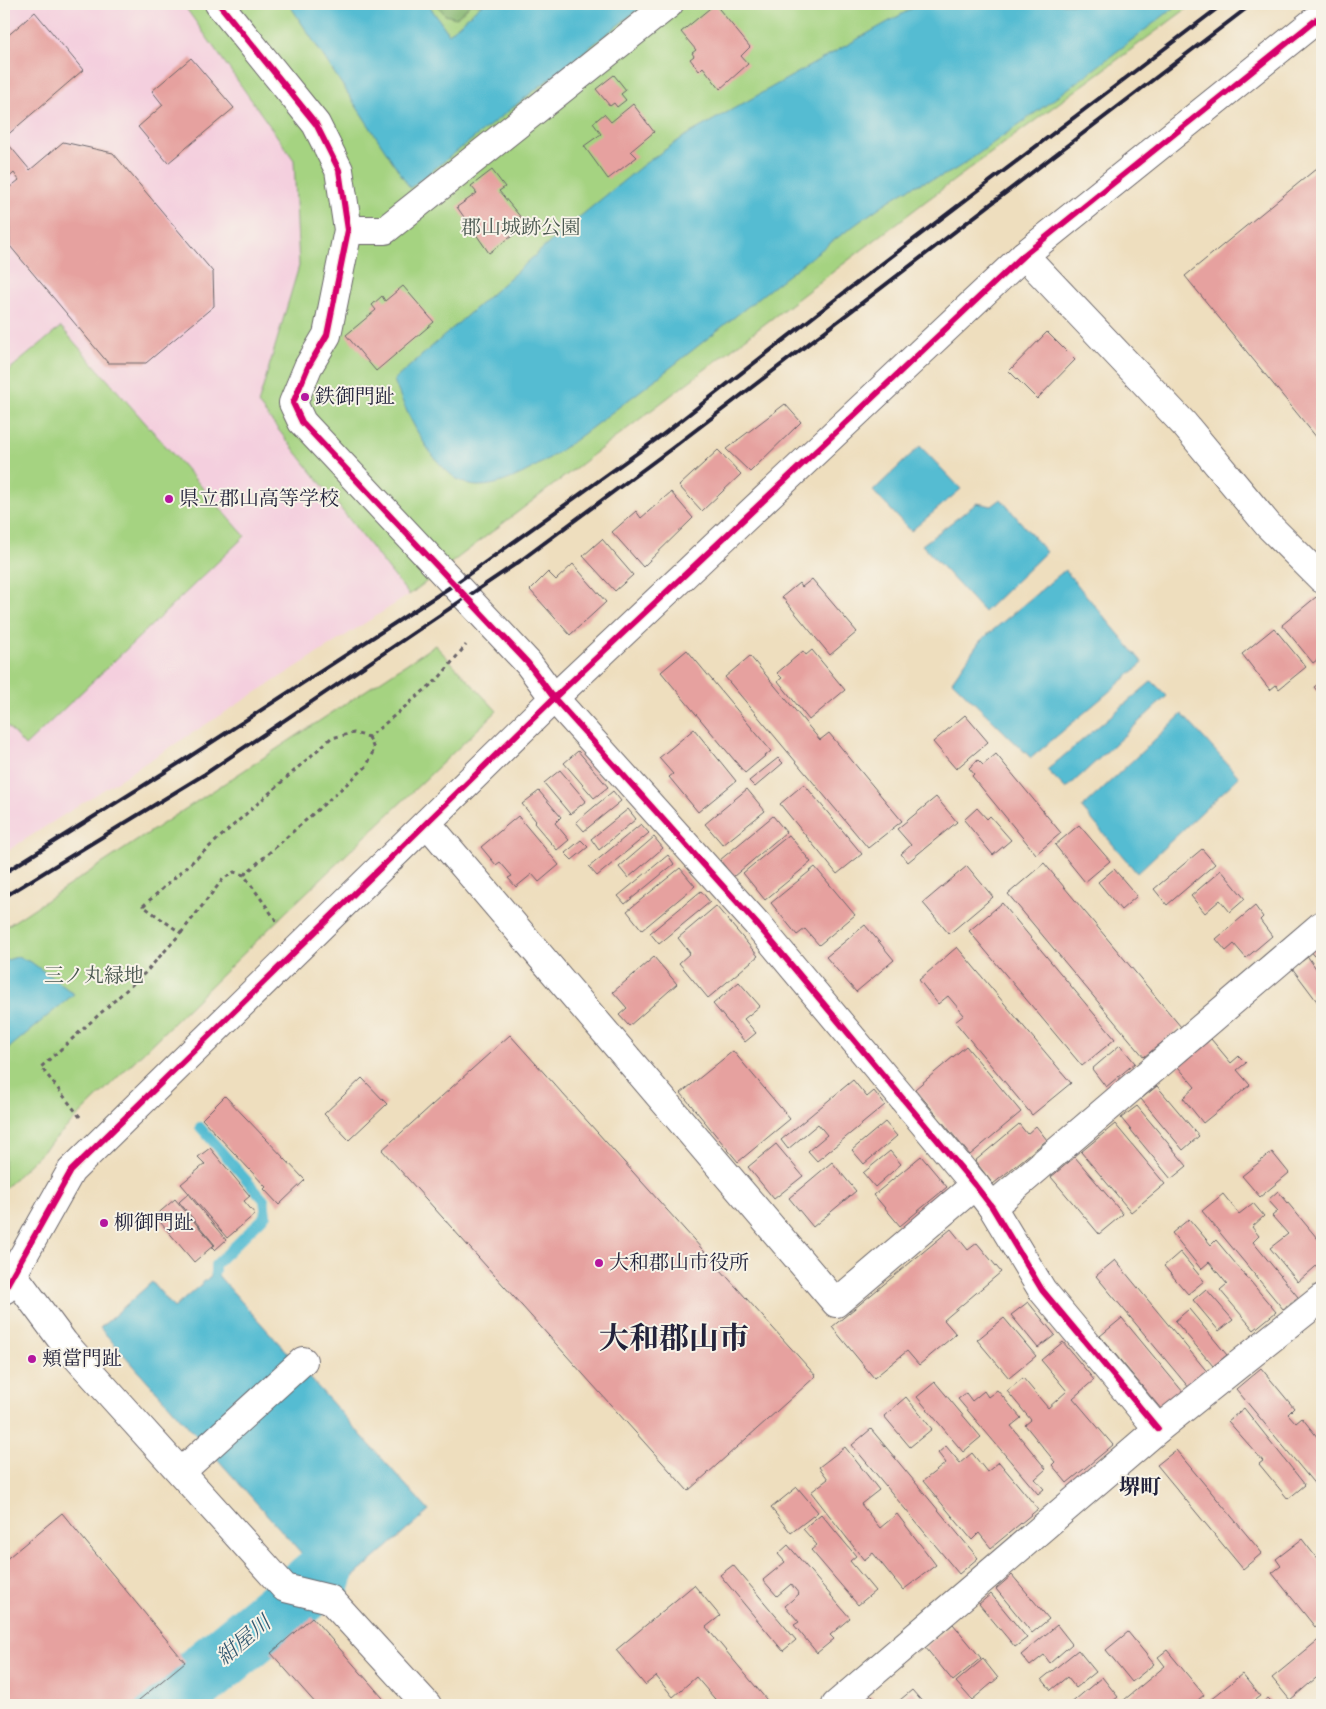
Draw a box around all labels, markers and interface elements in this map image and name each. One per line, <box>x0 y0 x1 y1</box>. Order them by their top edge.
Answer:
park label: 郡山城跡公園 <box>461 216 581 241</box>
place label: 鉄御門趾 <box>315 385 395 410</box>
marker: 鉄御門趾 <box>299 391 311 403</box>
place label: 県立郡山高等学校 <box>179 487 339 512</box>
marker: 県立郡山高等学校 <box>163 493 175 505</box>
park label: 三ノ丸緑地 <box>44 964 144 989</box>
place label: 柳御門趾 <box>114 1211 194 1236</box>
marker: 柳御門趾 <box>98 1217 110 1229</box>
place label: 大和郡山市役所 <box>609 1251 749 1276</box>
marker: 大和郡山市役所 <box>593 1257 605 1269</box>
district label: 大和郡山市 <box>599 1320 749 1358</box>
place label: 頬當門趾 <box>42 1347 122 1372</box>
marker: 頬當門趾 <box>26 1353 38 1365</box>
district label: 堺町 <box>1119 1475 1161 1501</box>
water label: 紺屋川 <box>212 1610 278 1671</box>

